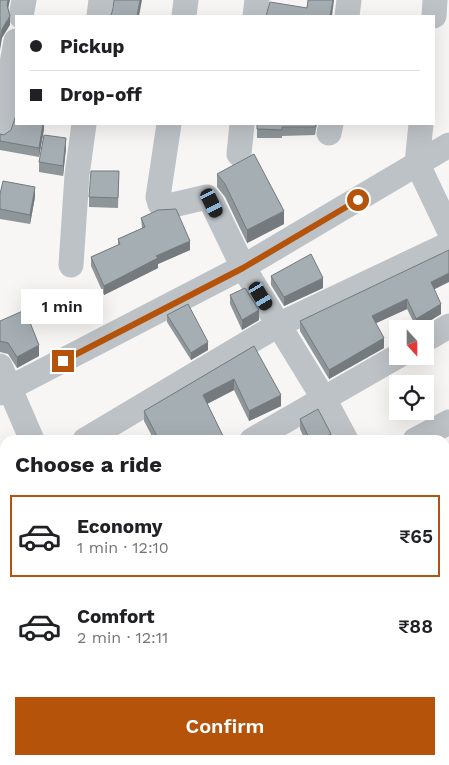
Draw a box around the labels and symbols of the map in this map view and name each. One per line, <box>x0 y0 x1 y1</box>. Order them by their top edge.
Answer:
car <box>198 186 225 220</box>
route start <box>347 189 369 211</box>
car <box>246 279 275 313</box>
callout: 1 min <box>22 288 104 324</box>
north arrow <box>389 320 434 365</box>
route end <box>52 350 74 372</box>

